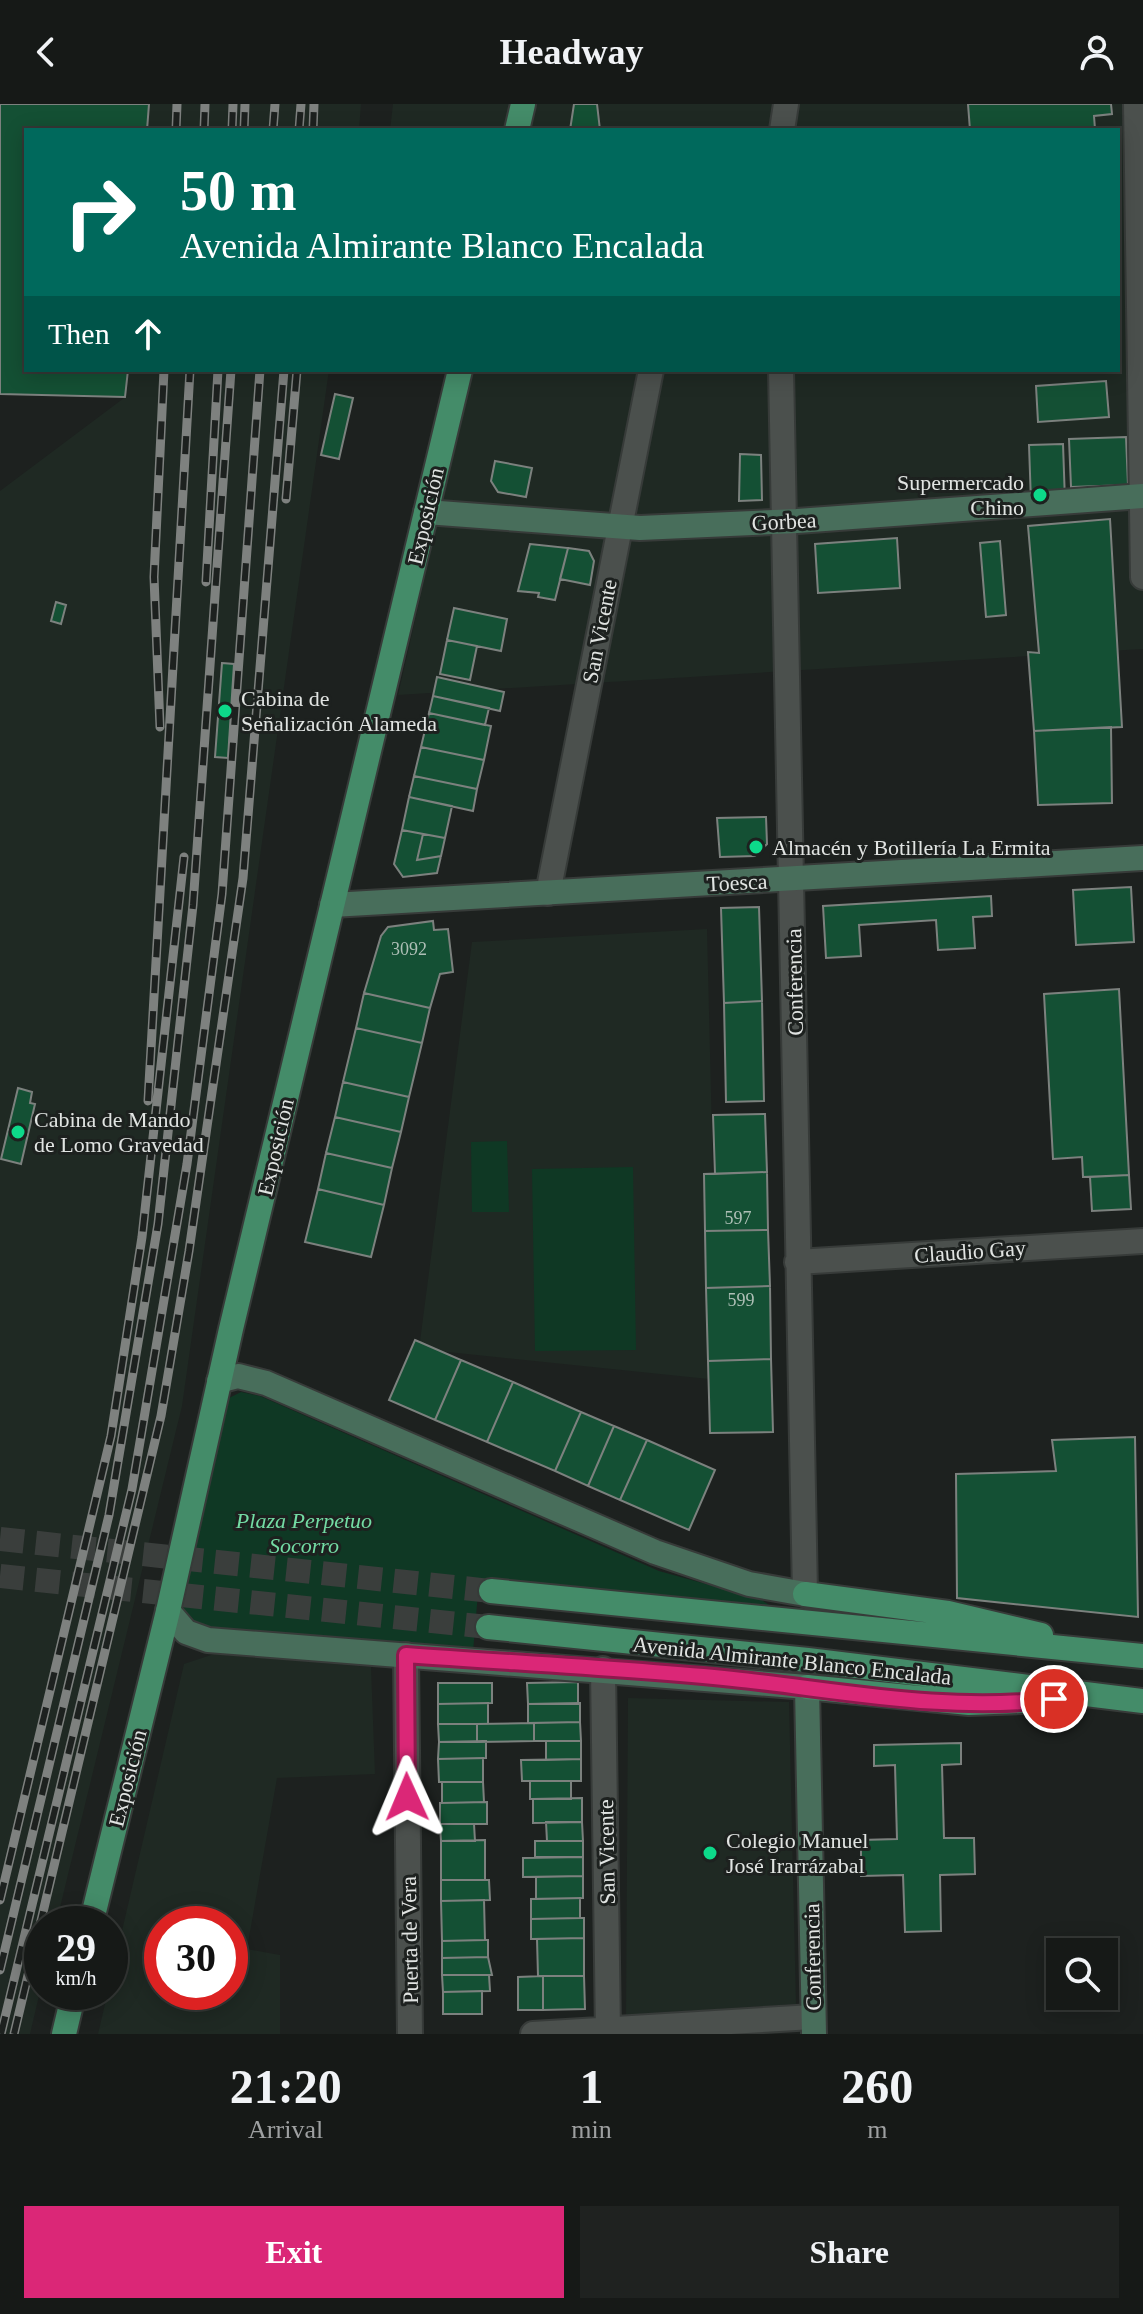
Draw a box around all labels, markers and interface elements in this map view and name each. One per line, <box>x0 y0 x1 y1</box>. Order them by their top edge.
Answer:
icon: back <box>24 30 68 74</box>
icon: person <box>1075 30 1119 74</box>
text: Headway <box>500 32 644 72</box>
icon: right <box>48 160 152 264</box>
text: 50 m <box>180 160 297 222</box>
text: Avenida Almirante Blanco Encalada <box>180 226 704 266</box>
icon: ahead <box>126 312 170 356</box>
text: Then <box>48 317 110 350</box>
street label: Exposición <box>402 465 449 567</box>
place label: Supermercado Chino <box>897 470 1024 520</box>
marker: Supermercado Chino <box>1031 486 1049 504</box>
street label: Gorbea <box>751 507 817 536</box>
street label: San Vicente <box>577 577 622 685</box>
place label: Cabina de Señalización Alameda <box>241 686 437 736</box>
marker: Cabina de Señalización Alameda <box>216 702 234 720</box>
place label: Almacén y Botillería La Ermita <box>772 835 1051 860</box>
marker: Almacén y Botillería La Ermita <box>747 838 765 856</box>
street label: Toesca <box>706 868 768 897</box>
street label: Conferencia <box>781 928 808 1036</box>
house number: 3092 <box>391 939 427 959</box>
street label: Exposición <box>252 1096 299 1198</box>
place label: Cabina de Mando de Lomo Gravedad <box>34 1107 204 1157</box>
marker: Cabina de Mando de Lomo Gravedad <box>9 1123 27 1141</box>
house number: 597 <box>725 1208 752 1228</box>
street label: Claudio Gay <box>913 1235 1027 1268</box>
house number: 599 <box>728 1290 755 1310</box>
park label: Plaza Perpetuo Socorro <box>235 1508 372 1558</box>
street label: Avenida Almirante Blanco Encalada <box>631 1631 953 1690</box>
pin <box>1020 1665 1088 1733</box>
icon: arrive <box>1032 1677 1076 1721</box>
street label: Exposición <box>103 1727 152 1829</box>
position arrow <box>365 1755 449 1839</box>
street label: San Vicente <box>593 1799 620 1905</box>
place label: Colegio Manuel José Irarrázabal <box>726 1828 868 1878</box>
marker: Colegio Manuel José Irarrázabal <box>701 1844 719 1862</box>
street label: Puerta de Vera <box>396 1876 423 2004</box>
street label: Conferencia <box>799 1903 826 2011</box>
speed limit sign: 30 <box>144 1906 248 2010</box>
text: 29 <box>56 1925 96 1970</box>
map controls <box>1046 1938 1118 2010</box>
button: search <box>1046 1938 1118 2010</box>
text: km/h <box>55 1967 97 1989</box>
text: 21:20 <box>230 2060 342 2113</box>
text: 1 <box>579 2060 603 2113</box>
text: 260 <box>841 2060 913 2113</box>
text: Arrival <box>248 2115 323 2144</box>
text: min <box>571 2115 612 2144</box>
text: m <box>867 2115 887 2144</box>
button: Exit <box>24 2206 564 2298</box>
button: Share <box>580 2206 1119 2298</box>

